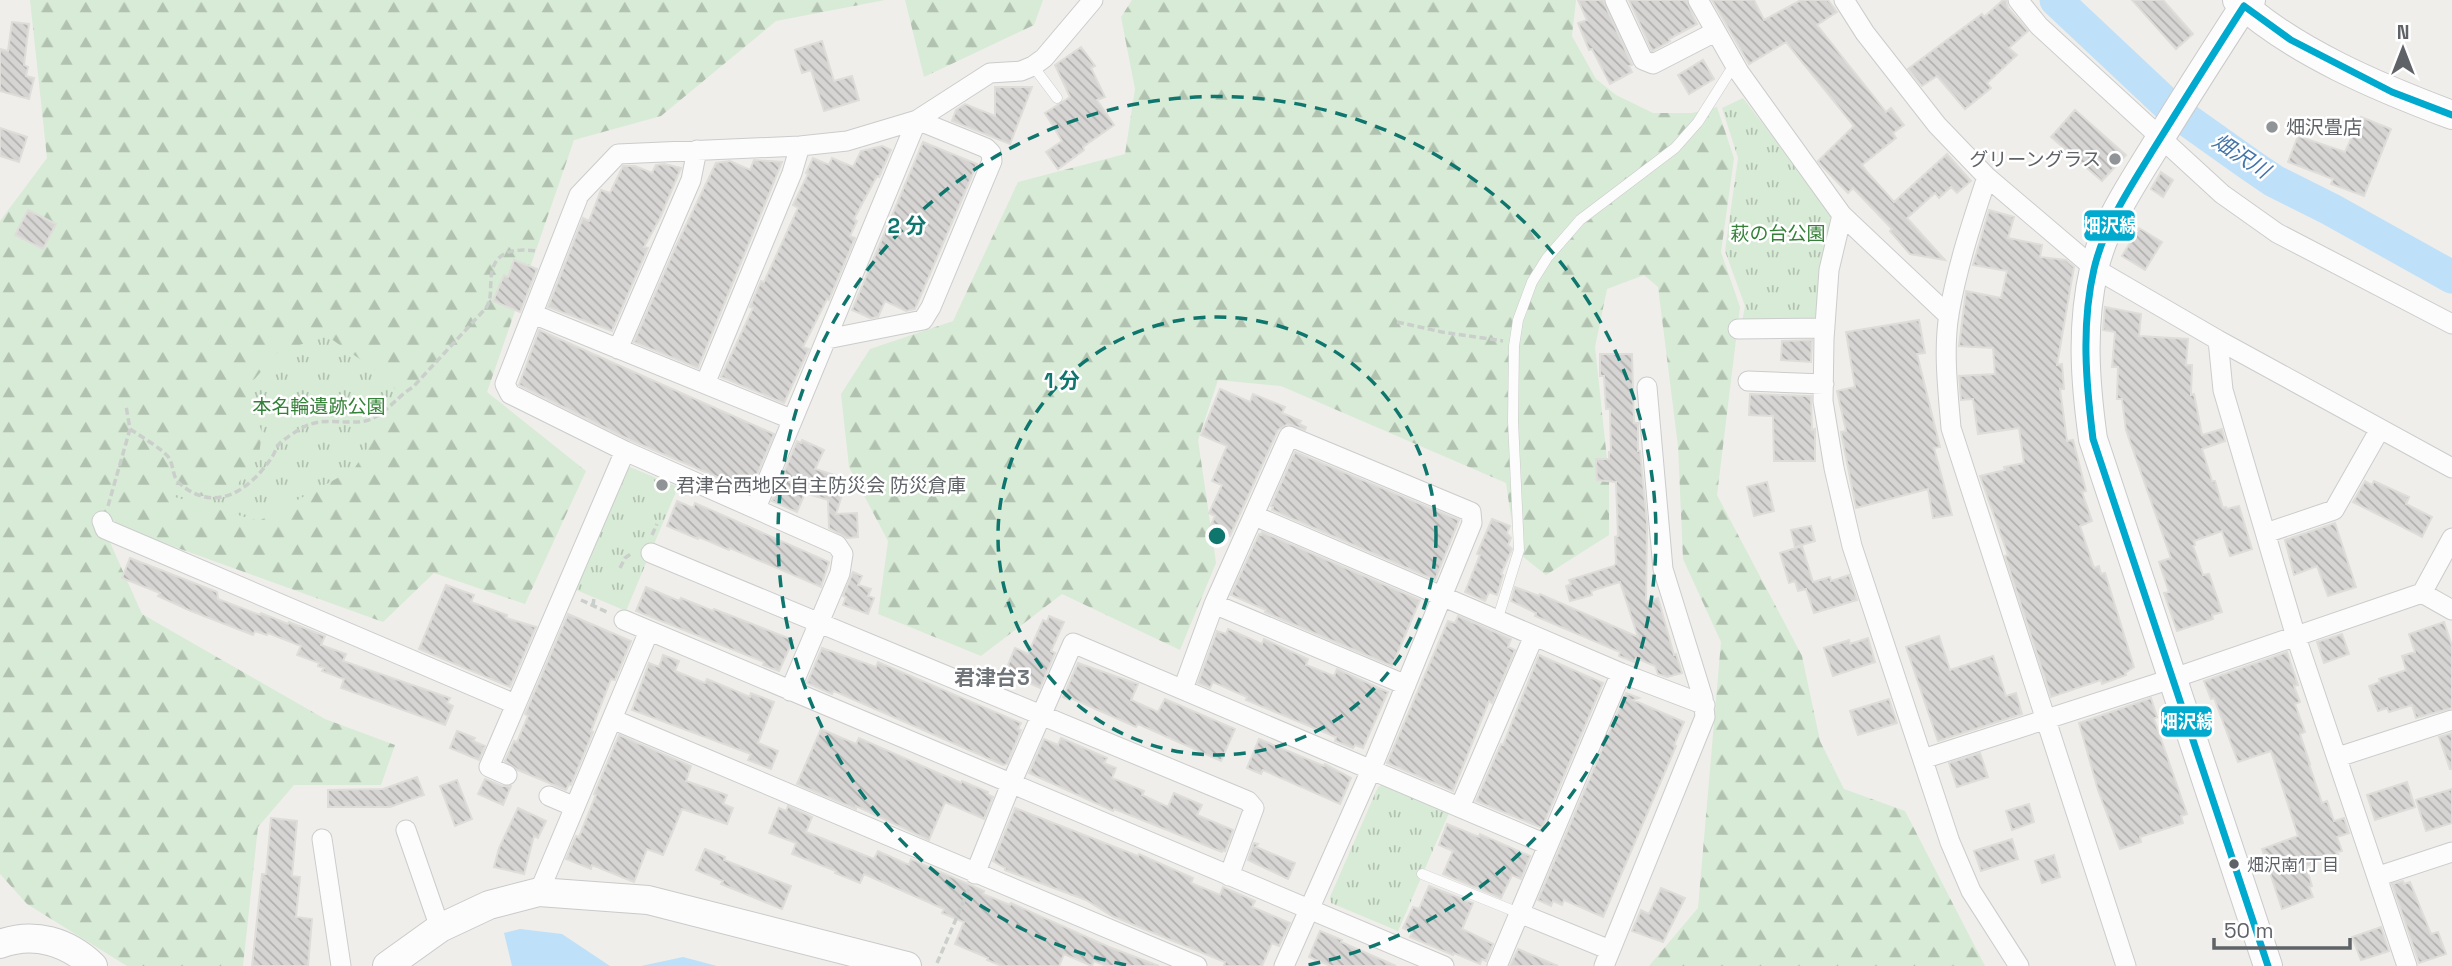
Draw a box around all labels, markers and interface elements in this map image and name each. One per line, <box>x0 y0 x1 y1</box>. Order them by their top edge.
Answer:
north arrow <box>2368 14 2438 84</box>
text: N <box>2397 20 2409 45</box>
place label: 畑沢畳店 <box>2286 115 2362 140</box>
marker: 畑沢畳店 <box>2264 119 2280 135</box>
water label: 畑沢川 <box>2208 127 2277 185</box>
place label: グリーングラス <box>1969 147 2101 172</box>
marker: グリーングラス <box>2107 151 2123 167</box>
line badge: 畑沢線 <box>2083 209 2136 242</box>
text: 2 分 <box>888 212 926 239</box>
text: 畑沢線 <box>2081 213 2139 238</box>
park label: 萩の台公園 <box>1730 221 1826 246</box>
text: 1 分 <box>1044 367 1080 394</box>
park label: 本名輪遺跡公園 <box>252 394 386 419</box>
place label: 君津台西地区自主防災会 防災倉庫 <box>676 473 966 498</box>
marker: 君津台西地区自主防災会 防災倉庫 <box>654 477 670 493</box>
centre of rings <box>1205 524 1229 548</box>
district label: 君津台3 <box>954 664 1030 691</box>
line badge: 畑沢線 <box>2160 705 2213 738</box>
text: 畑沢線 <box>2158 709 2216 734</box>
place label: 畑沢南1丁目 <box>2247 854 2339 876</box>
marker: 畑沢南1丁目 <box>2227 857 2241 871</box>
scale bar <box>2214 906 2350 950</box>
text: 50 m <box>2224 917 2274 944</box>

